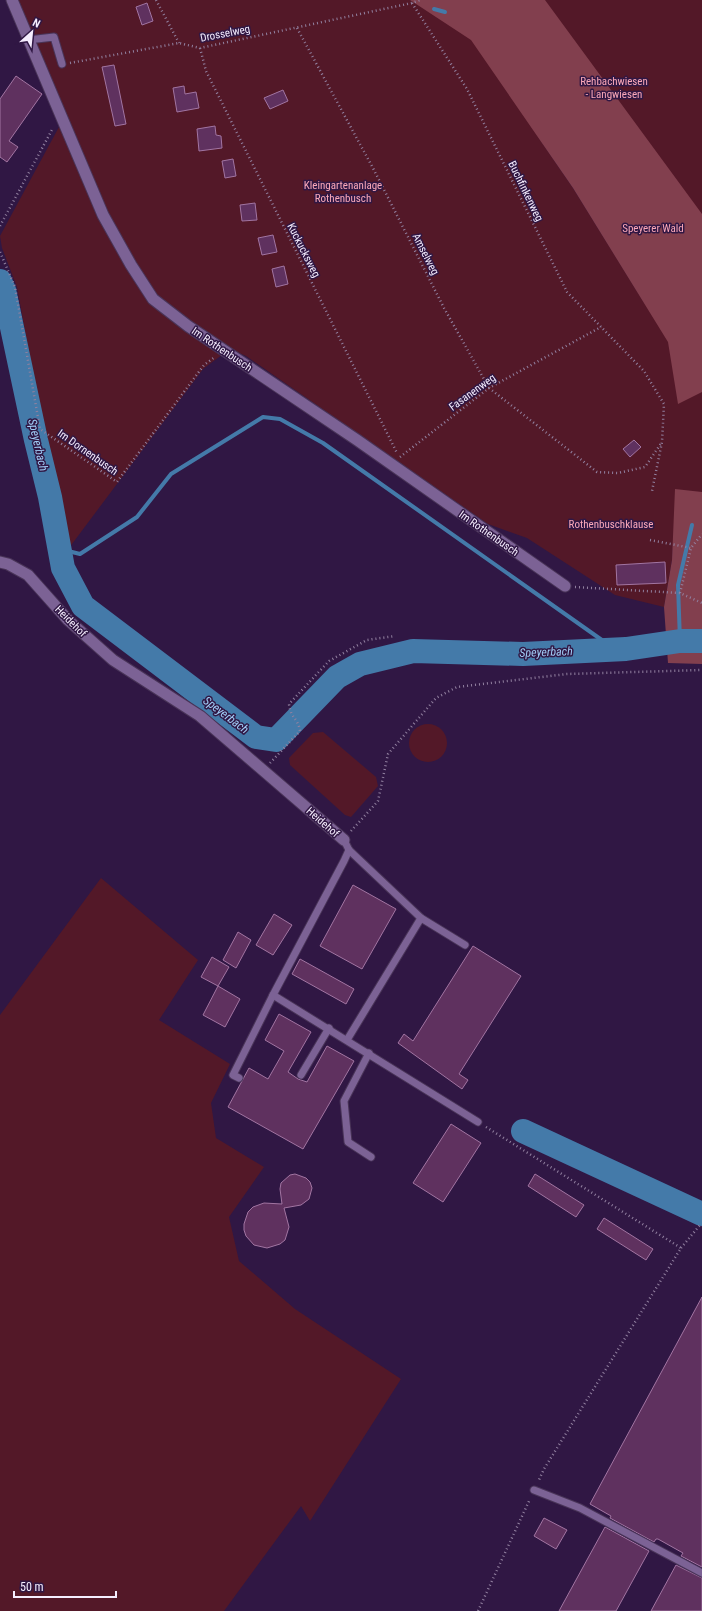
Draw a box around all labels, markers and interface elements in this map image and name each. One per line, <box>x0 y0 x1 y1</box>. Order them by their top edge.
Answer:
north arrow <box>12 12 52 52</box>
text: N <box>30 16 42 31</box>
street label: Drosselweg <box>199 22 251 45</box>
park label: Rehbachwiesen - Langwiesen <box>580 75 648 101</box>
street label: Buchfinkenweg <box>505 159 546 224</box>
park label: Kleingartenanlage Rothenbusch <box>304 179 382 205</box>
street label: Kuckucksweg <box>284 221 323 280</box>
park label: Speyerer Wald <box>622 222 684 235</box>
street label: Amselweg <box>410 231 442 277</box>
street label: Im Rothenbusch <box>189 324 254 374</box>
street label: Fasanenweg <box>447 371 498 414</box>
water label: Speyerbach <box>25 417 51 473</box>
street label: Im Dornenbusch <box>55 427 120 478</box>
street label: Im Rothenbusch <box>456 508 521 559</box>
park label: Rothenbuschklause <box>569 518 653 531</box>
street label: Heidehof <box>52 603 90 640</box>
water label: Speyerbach <box>519 644 573 660</box>
water label: Speyerbach <box>201 693 252 737</box>
street label: Heidehof <box>304 805 342 841</box>
scale bar <box>14 1573 116 1599</box>
text: 50 m <box>20 1580 44 1594</box>

